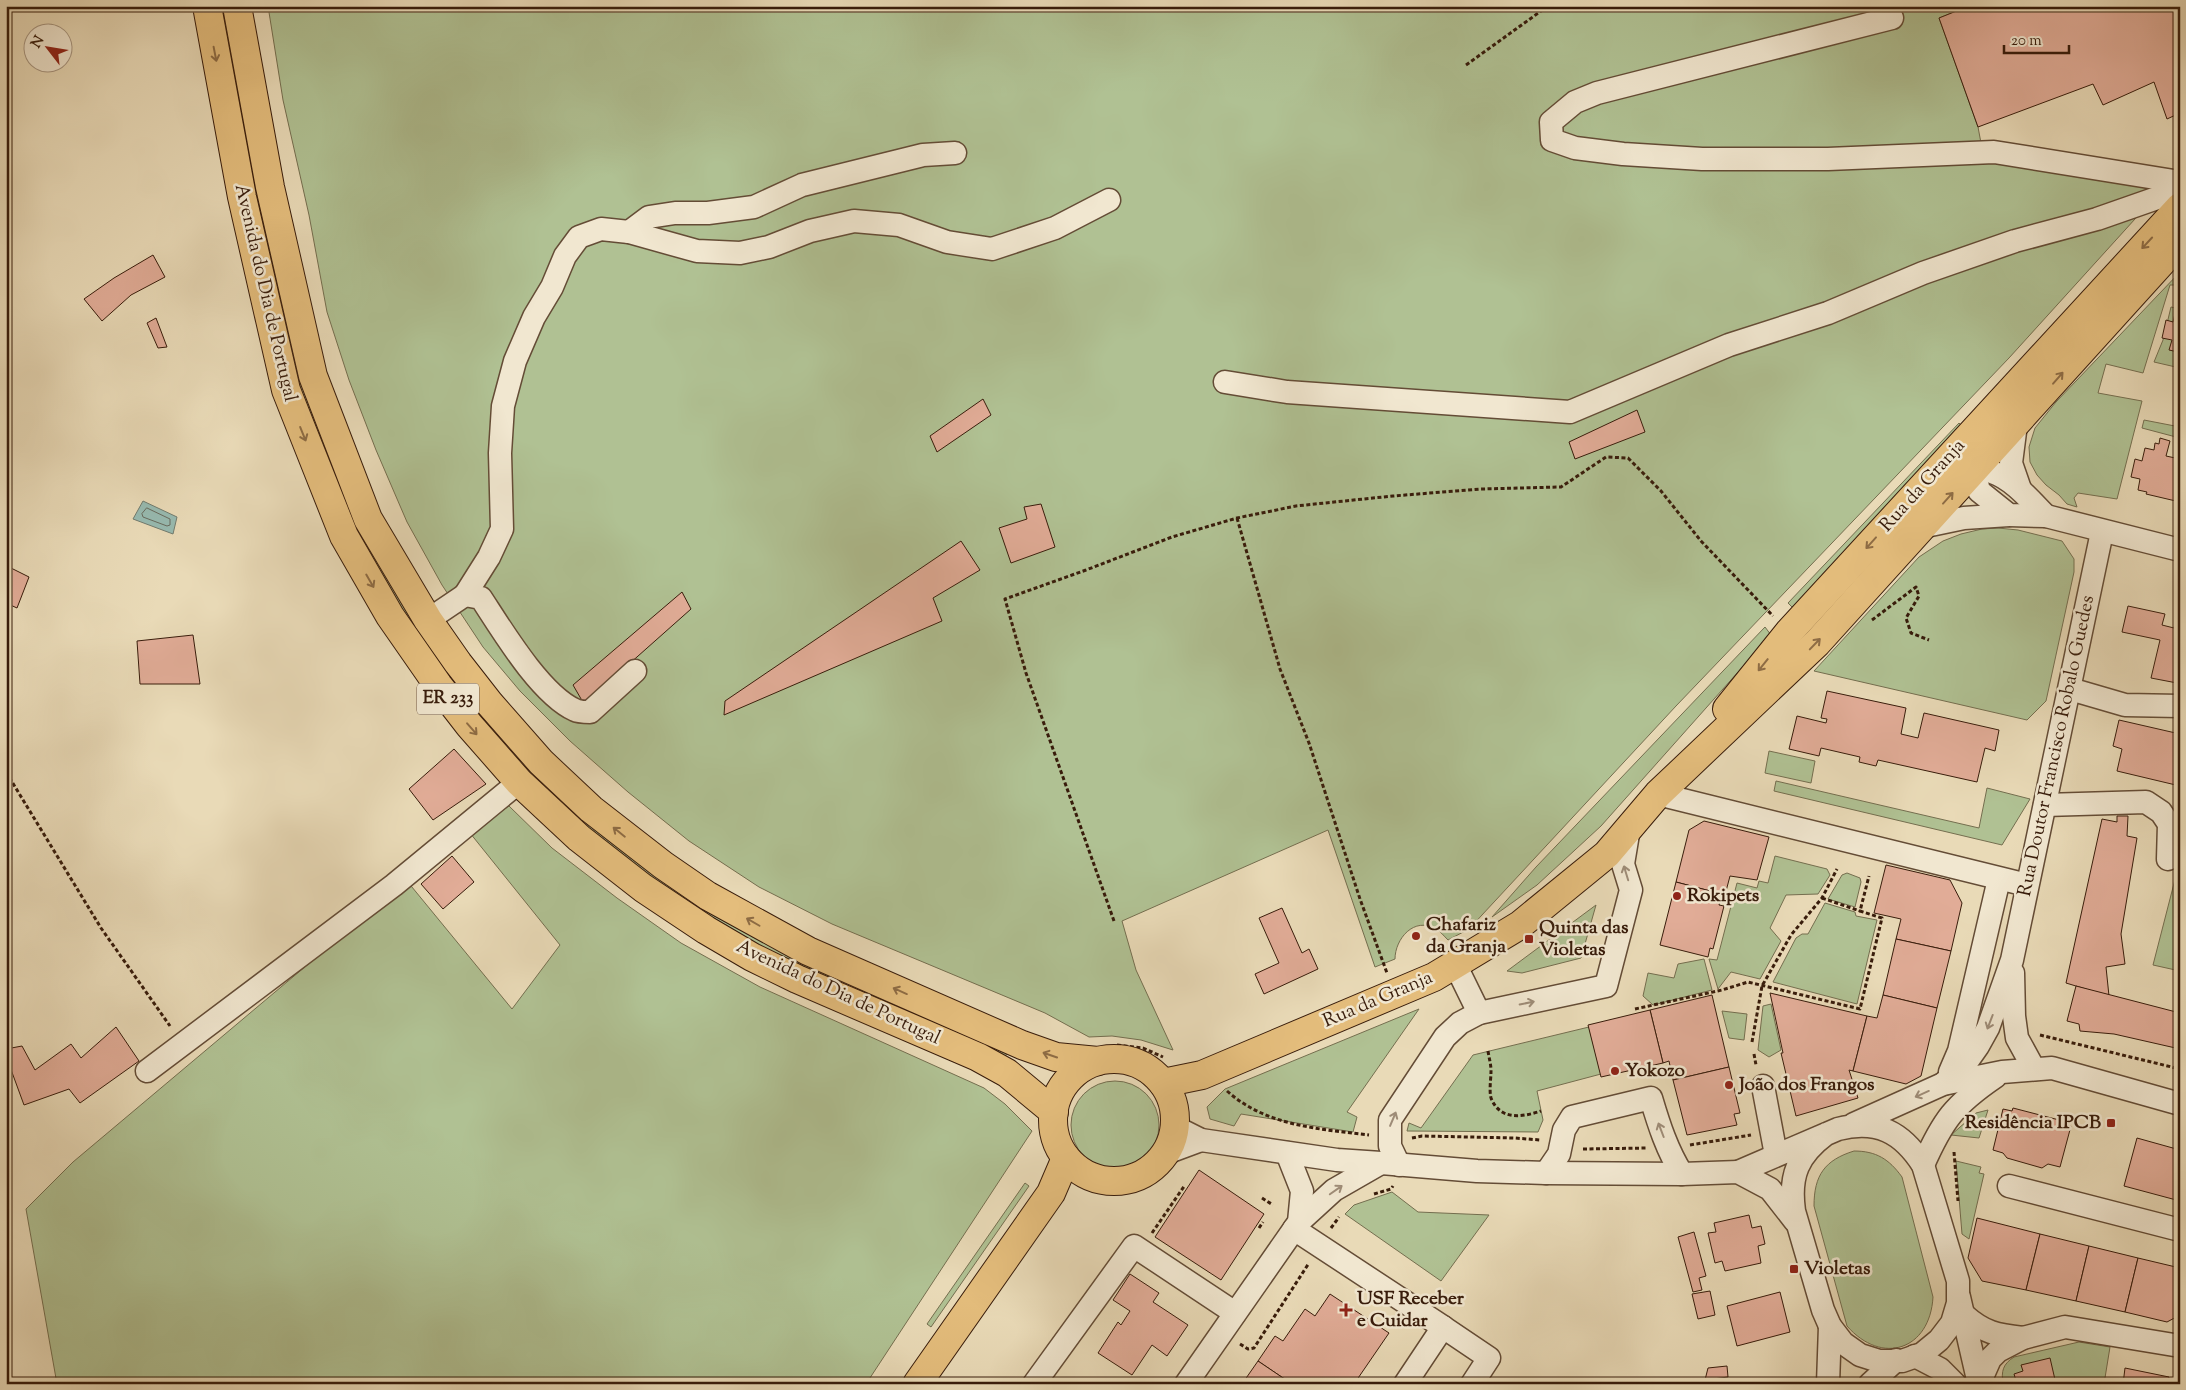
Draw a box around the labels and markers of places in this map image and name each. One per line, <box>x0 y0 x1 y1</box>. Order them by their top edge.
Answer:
place label: Rokipets <box>1687 883 1760 910</box>
marker: Rokipets <box>1671 890 1683 902</box>
place label: Chafariz da Granja <box>1426 912 1506 961</box>
place label: Quinta das Violetas <box>1539 915 1629 964</box>
marker: Chafariz da Granja <box>1410 930 1422 942</box>
marker: Quinta das Violetas <box>1523 933 1535 945</box>
place label: Yokozo <box>1625 1058 1686 1085</box>
marker: Yokozo <box>1609 1065 1621 1077</box>
place label: João dos Frangos <box>1737 1072 1875 1099</box>
marker: João dos Frangos <box>1723 1079 1735 1091</box>
place label: Residência IPCB <box>1965 1110 2101 1137</box>
marker: Residência IPCB <box>2105 1117 2117 1129</box>
place label: Violetas <box>1804 1256 1871 1283</box>
marker: Violetas <box>1788 1263 1800 1275</box>
place label: USF Receber e Cuidar <box>1357 1286 1465 1335</box>
marker: USF Receber e Cuidar <box>1339 1303 1353 1317</box>

